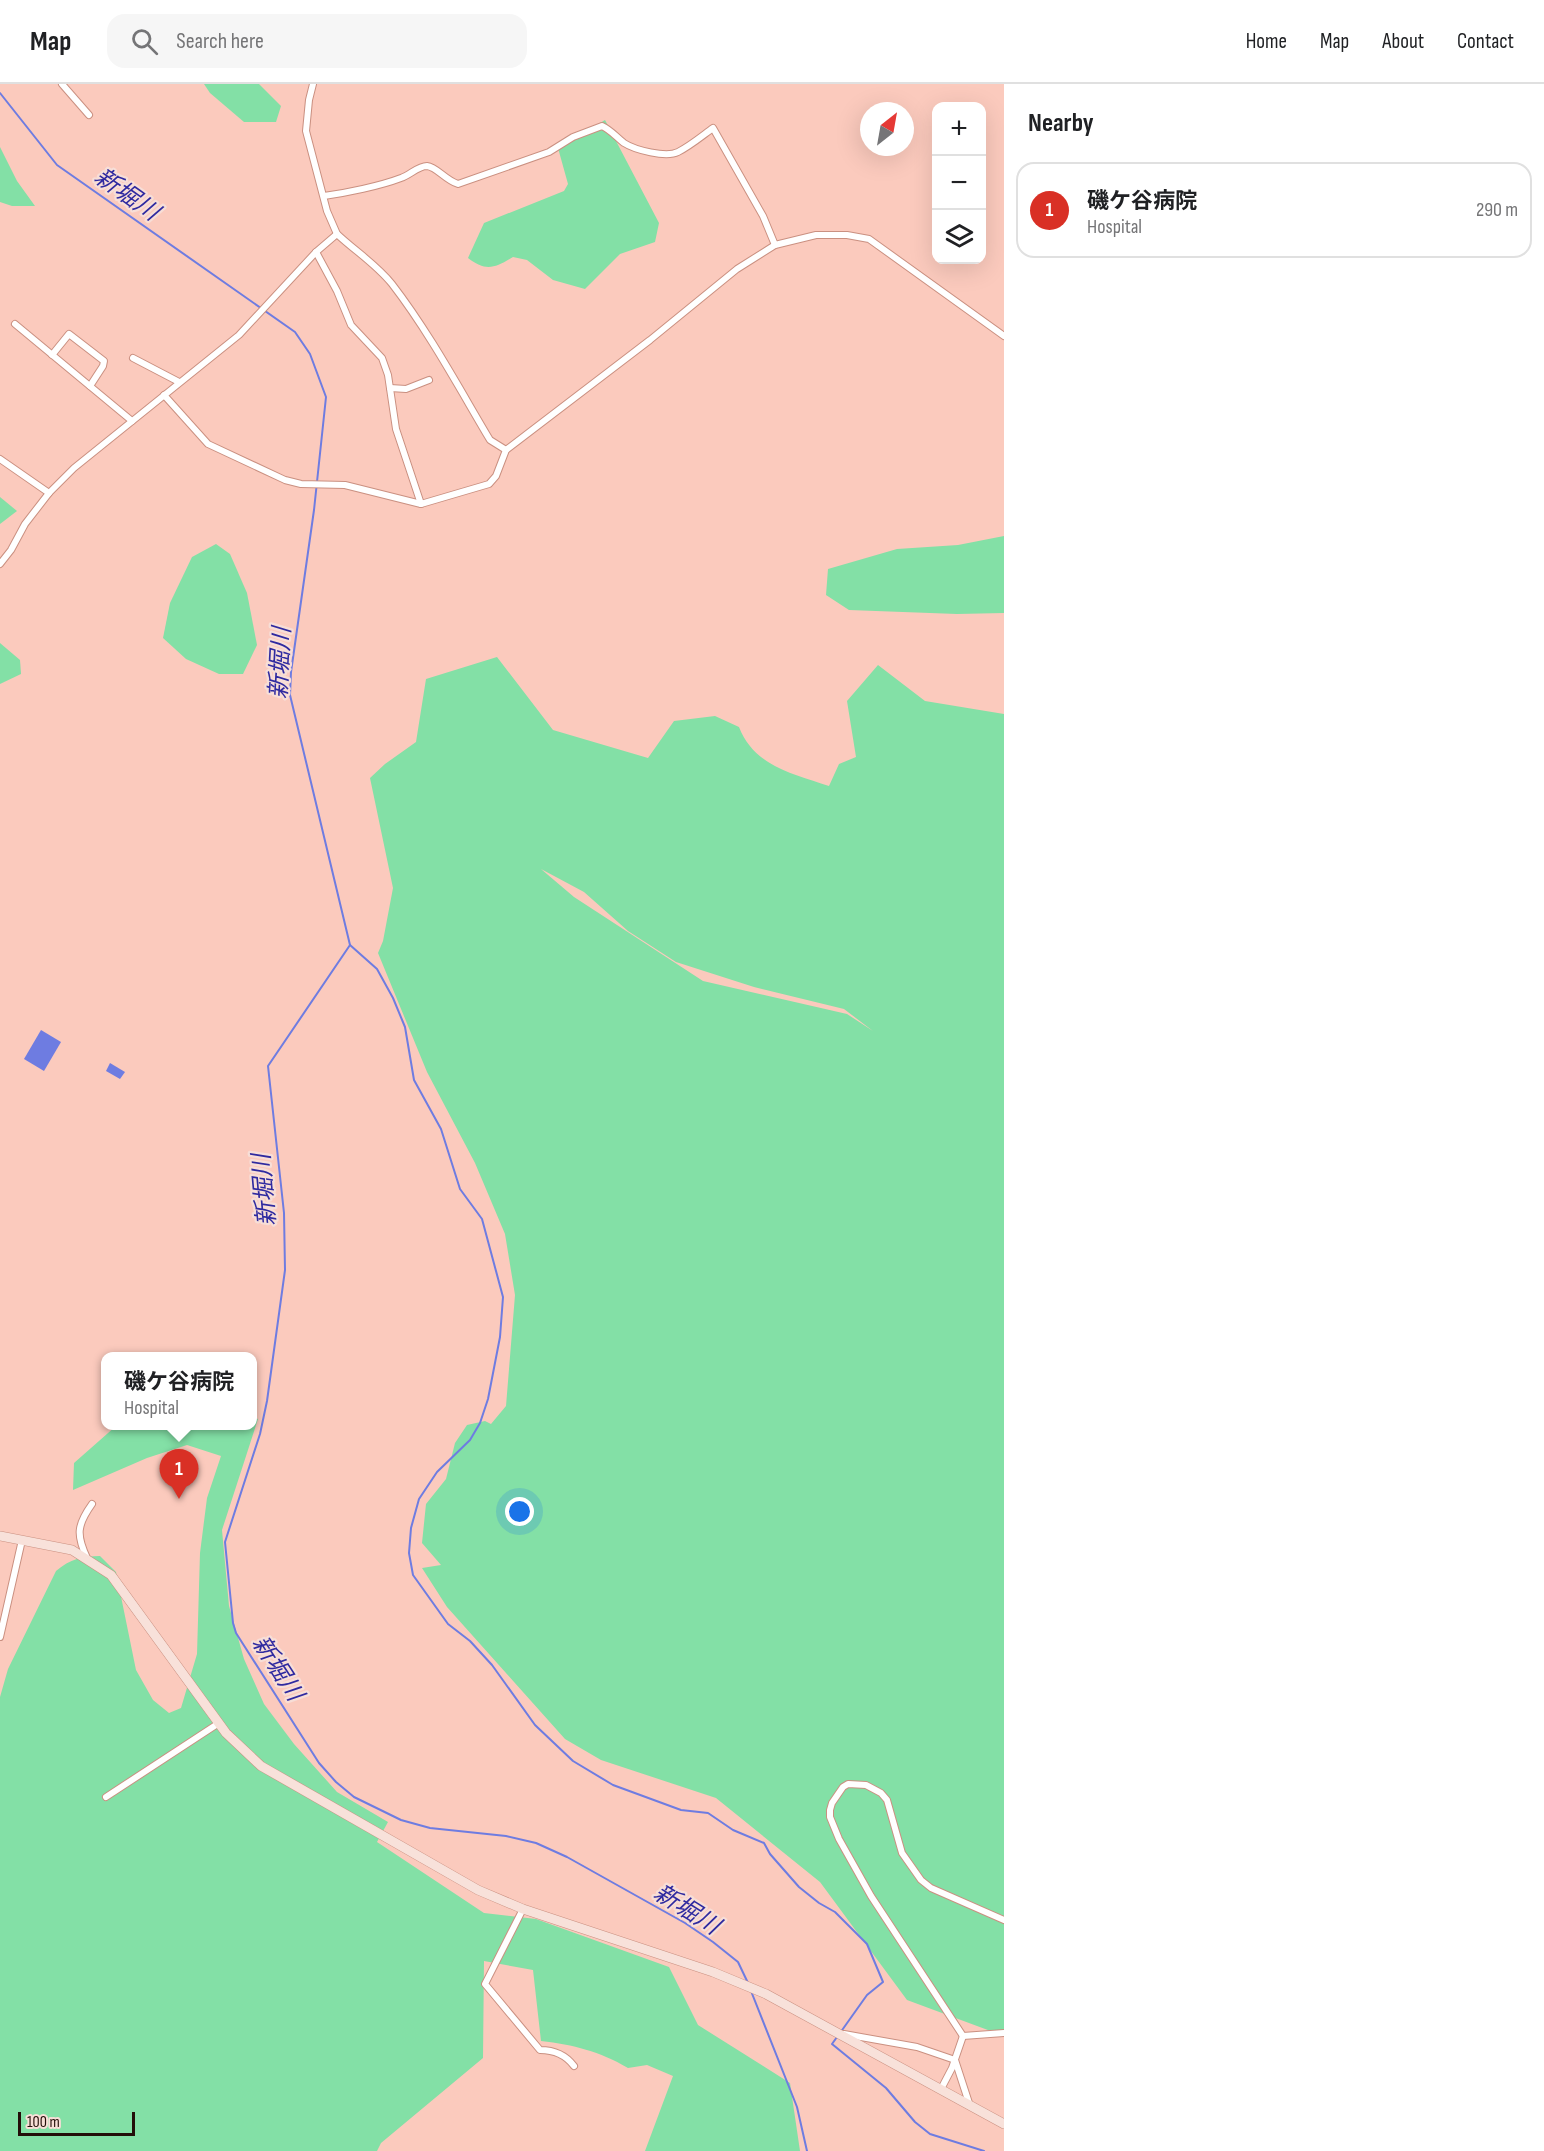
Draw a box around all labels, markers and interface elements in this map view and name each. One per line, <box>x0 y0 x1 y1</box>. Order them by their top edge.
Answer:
search box <box>107 14 527 68</box>
text: Map <box>30 25 71 58</box>
icon: search <box>128 25 161 58</box>
text: Search here <box>176 28 264 55</box>
text: Home <box>1246 29 1287 54</box>
text: Map <box>1320 29 1349 54</box>
text: About <box>1382 29 1424 54</box>
text: Contact <box>1457 29 1514 54</box>
north arrow <box>860 102 914 156</box>
map controls <box>932 102 986 264</box>
button: + <box>932 102 986 156</box>
text: Nearby <box>1028 108 1094 139</box>
button: − <box>932 156 986 210</box>
water label: 新堀川 <box>89 162 167 229</box>
text: 磯ケ谷病院 <box>1087 188 1197 215</box>
text: 1 <box>1046 198 1053 222</box>
text: 290 m <box>1476 198 1518 222</box>
button: layers <box>932 210 986 264</box>
text: Hospital <box>1087 215 1142 239</box>
water label: 新堀川 <box>264 623 297 700</box>
water label: 新堀川 <box>247 1150 282 1227</box>
popup <box>101 1352 257 1430</box>
text: 磯ケ谷病院 <box>124 1369 234 1396</box>
text: Hospital <box>124 1396 179 1420</box>
pin: 1 <box>160 1450 198 1499</box>
your location <box>505 1497 534 1526</box>
water label: 新堀川 <box>246 1630 311 1709</box>
water label: 新堀川 <box>649 1878 727 1942</box>
scale bar <box>18 2109 135 2136</box>
text: 100 m <box>27 2113 60 2132</box>

